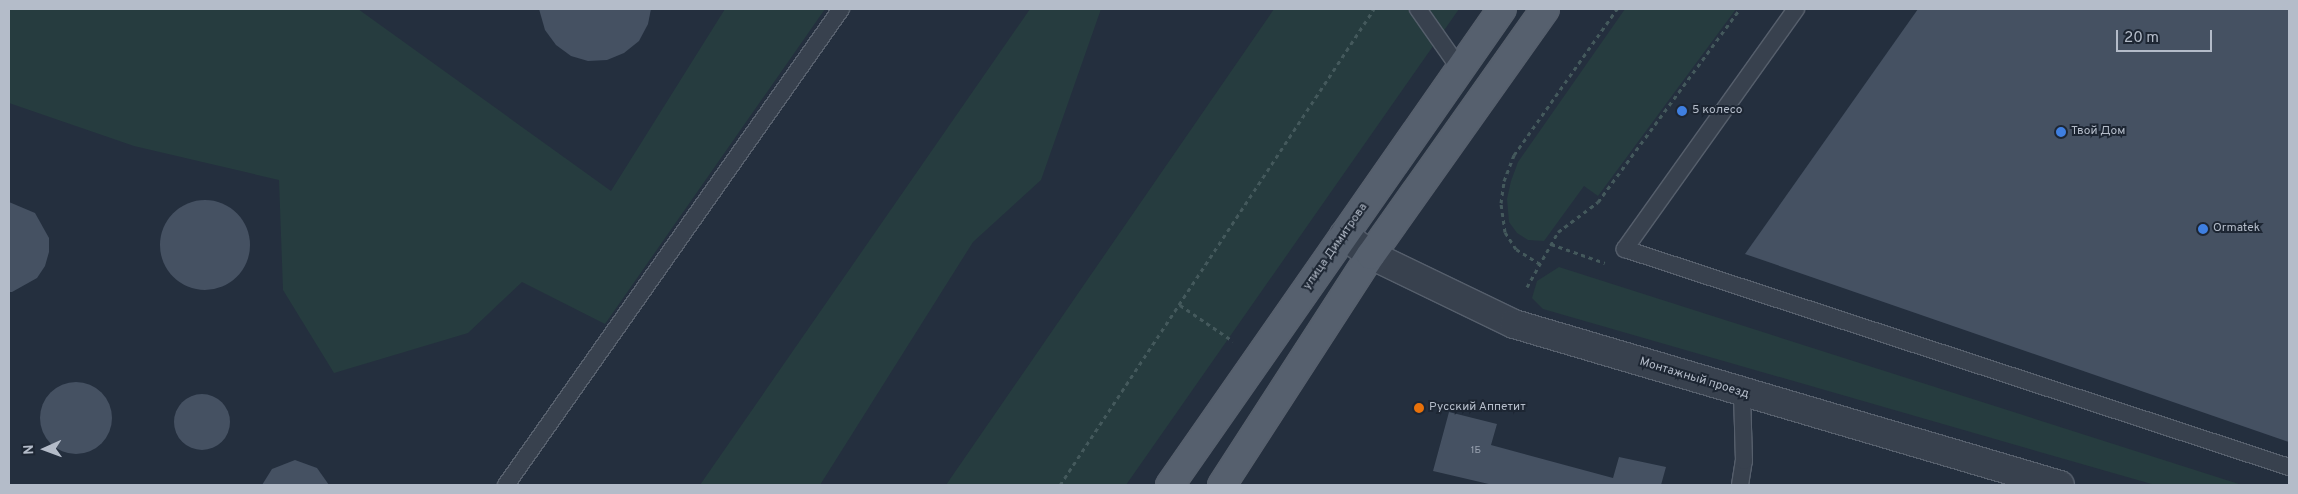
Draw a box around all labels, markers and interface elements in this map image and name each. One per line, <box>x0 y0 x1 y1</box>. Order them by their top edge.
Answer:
scale bar <box>2118 20 2214 52</box>
text: 20 m <box>2124 29 2159 48</box>
place label: 5 колесо <box>1692 104 1742 118</box>
marker: 5 колесо <box>1676 105 1688 117</box>
place label: Твой Дом <box>2071 125 2125 139</box>
marker: Твой Дом <box>2055 126 2067 138</box>
street label: улица Димитрова <box>1301 201 1371 293</box>
place label: Ormatek <box>2213 222 2260 236</box>
marker: Ormatek <box>2197 223 2209 235</box>
street label: Монтажный проезд <box>1637 355 1751 403</box>
place label: Русский Аппетит <box>1429 401 1526 415</box>
marker: Русский Аппетит <box>1413 402 1425 414</box>
north arrow <box>20 424 70 474</box>
text: N <box>21 444 38 455</box>
house number: 1Б <box>1471 445 1481 457</box>

